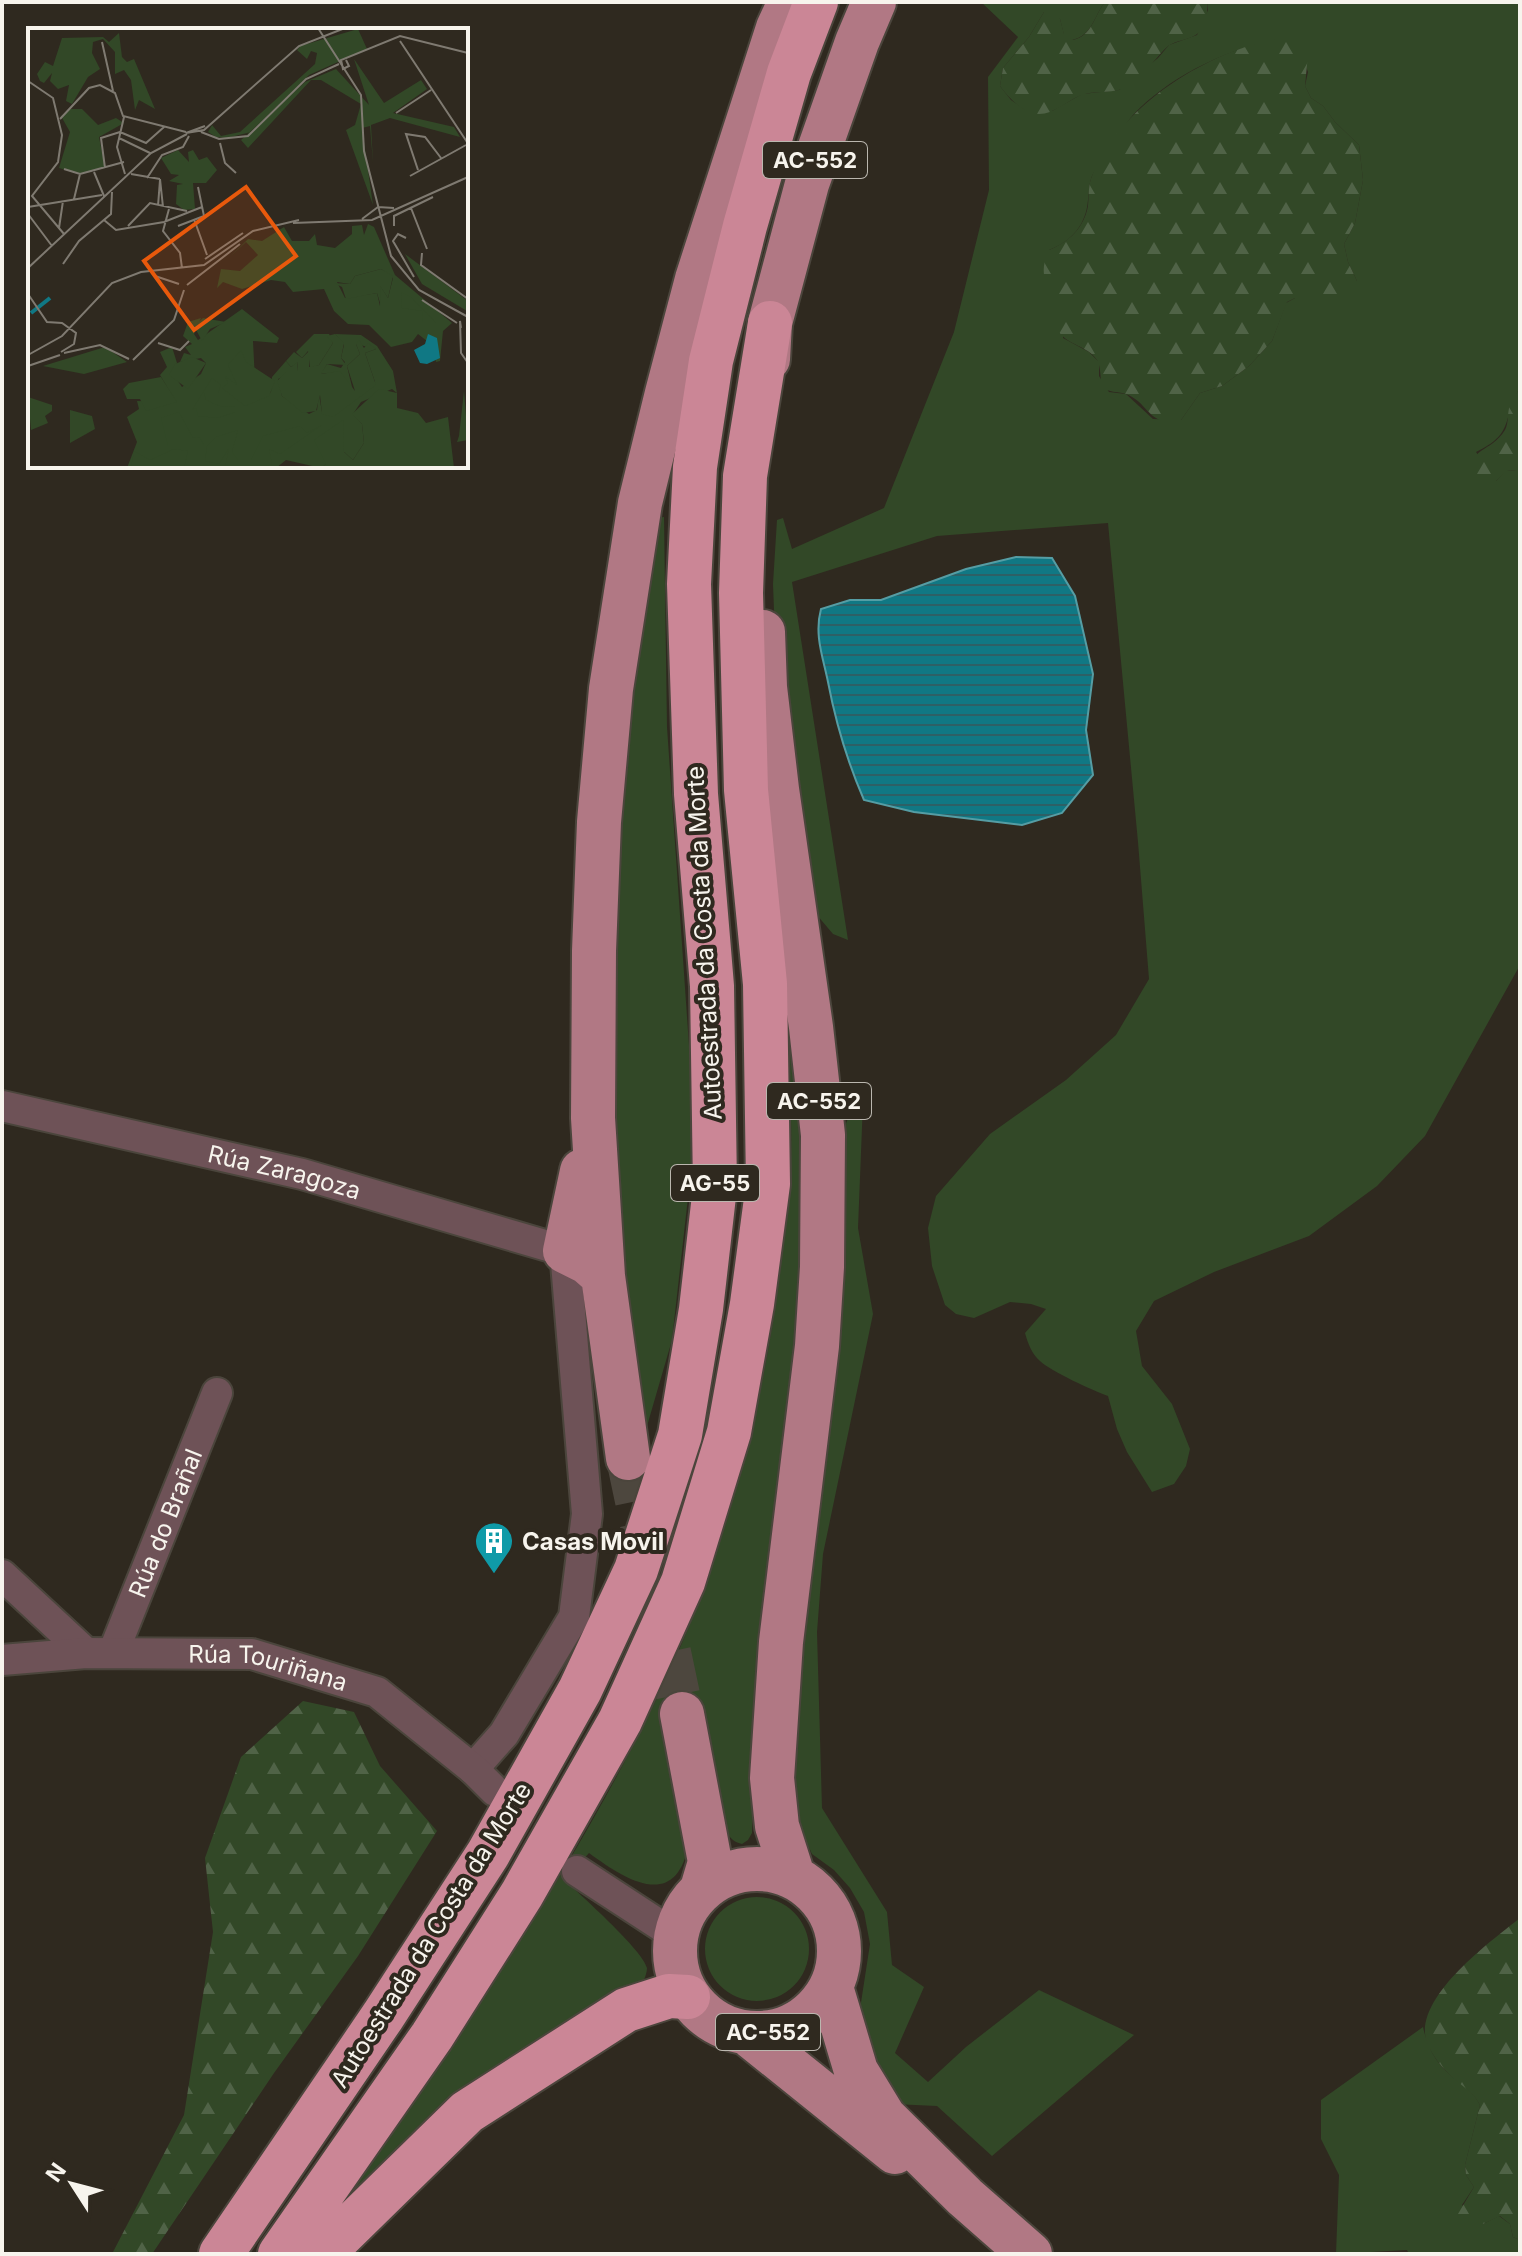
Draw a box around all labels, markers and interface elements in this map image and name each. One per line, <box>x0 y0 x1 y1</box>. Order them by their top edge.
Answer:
inset map <box>28 28 468 468</box>
road number: AC-552 <box>763 142 867 178</box>
street label: Autoestrada da Costa da Morte <box>680 765 728 1121</box>
road number: AC-552 <box>767 1083 871 1119</box>
street label: Rúa Zaragoza <box>205 1139 364 1205</box>
road number: AG-55 <box>671 1165 759 1201</box>
street label: Rúa do Brañal <box>122 1445 208 1601</box>
building icon: Casas Movil <box>473 1520 515 1575</box>
place label: Casas Movil <box>522 1527 664 1556</box>
street label: Rúa Touriñana <box>188 1639 351 1697</box>
street label: Autoestrada da Costa da Morte <box>325 1777 537 2093</box>
road number: AC-552 <box>716 2014 820 2050</box>
north arrow <box>32 2144 112 2224</box>
text: N <box>40 2158 71 2187</box>

